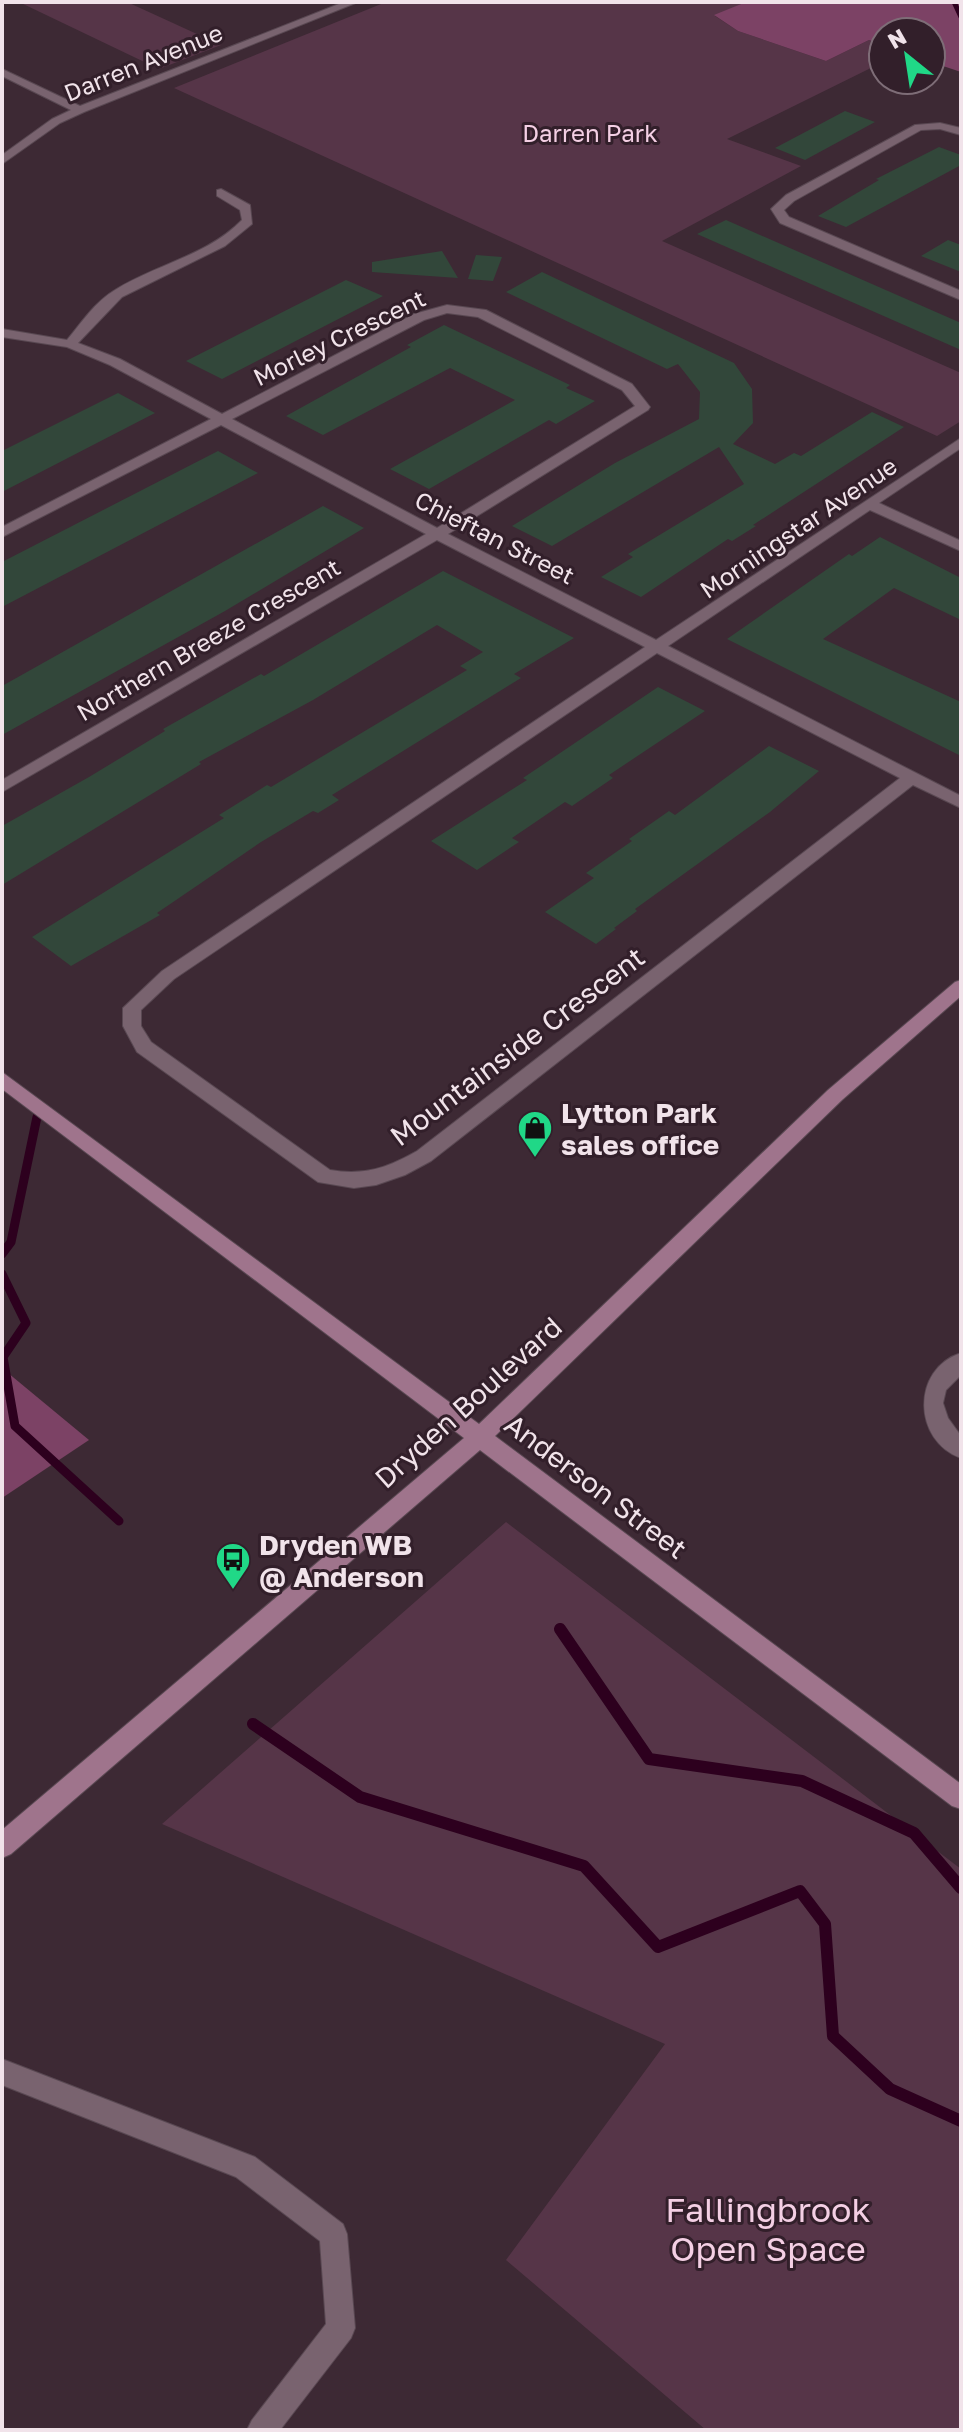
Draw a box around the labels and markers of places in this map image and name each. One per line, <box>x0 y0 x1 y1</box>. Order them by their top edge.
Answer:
place label: Lytton Park sales office <box>561 1096 719 1161</box>
shop icon: Lytton Park sales office <box>516 1109 554 1159</box>
place label: Dryden WB @ Anderson <box>259 1528 424 1593</box>
bus stop icon: Dryden WB @ Anderson <box>214 1541 252 1591</box>

